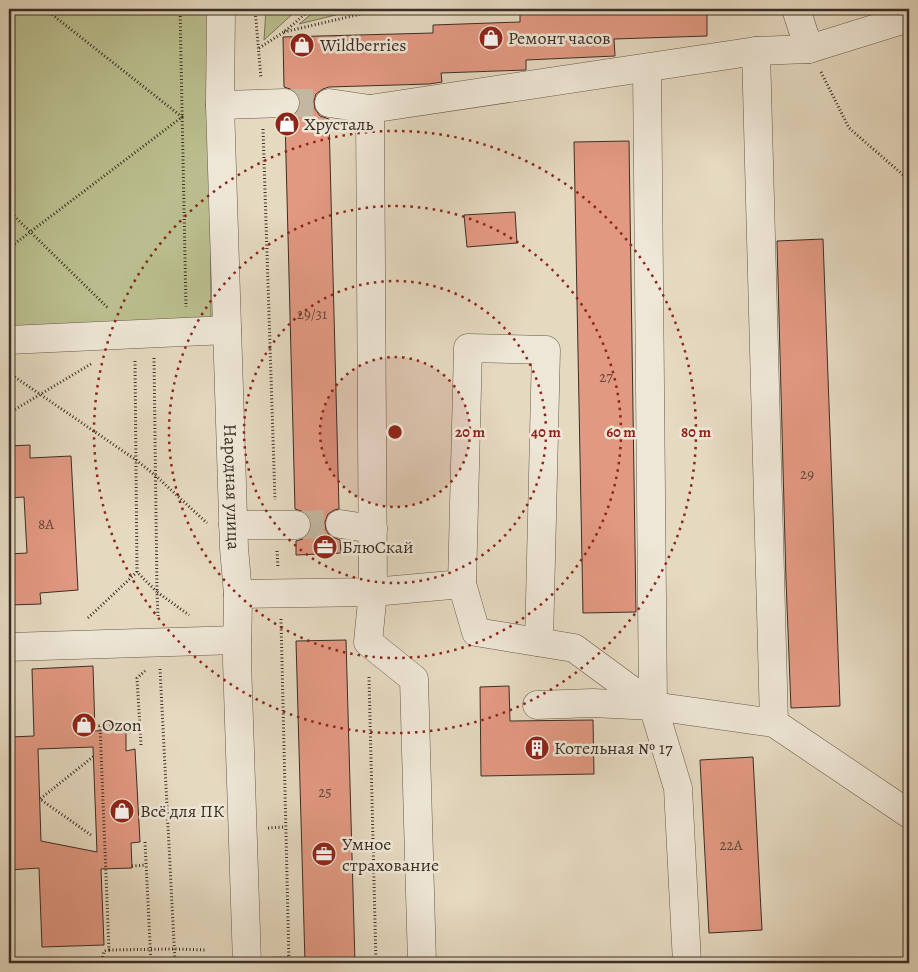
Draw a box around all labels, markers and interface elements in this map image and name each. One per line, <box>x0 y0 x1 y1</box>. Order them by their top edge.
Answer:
shop icon: Ремонт часов <box>478 25 504 51</box>
place label: Ремонт часов <box>508 26 611 50</box>
shop icon: Wildberries <box>289 32 315 58</box>
place label: Wildberries <box>319 33 407 57</box>
shop icon: Хрусталь <box>274 111 300 137</box>
place label: Хрусталь <box>304 112 374 136</box>
house number: 29/31 <box>297 304 327 324</box>
house number: 27 <box>599 367 613 387</box>
text: 20 m <box>455 422 485 442</box>
text: 40 m <box>531 422 561 442</box>
text: 60 m <box>606 422 636 442</box>
text: 80 m <box>681 422 711 442</box>
street label: Народная улица <box>218 423 246 551</box>
centre of rings <box>386 423 404 441</box>
house number: 29 <box>800 464 814 484</box>
house number: 8А <box>38 514 54 534</box>
office icon: БлюСкай <box>312 534 338 560</box>
place label: БлюСкай <box>342 535 414 559</box>
shop icon: Ozon <box>71 712 97 738</box>
place label: Ozon <box>102 713 142 737</box>
building icon: Котельная № 17 <box>524 735 550 761</box>
place label: Котельная № 17 <box>554 736 673 760</box>
house number: 25 <box>318 782 332 802</box>
shop icon: Всё для ПК <box>109 798 135 824</box>
place label: Всё для ПК <box>140 799 225 823</box>
place label: Умное страхование <box>342 832 439 877</box>
house number: 22А <box>719 835 743 855</box>
office icon: Умное страхование <box>311 841 337 867</box>

